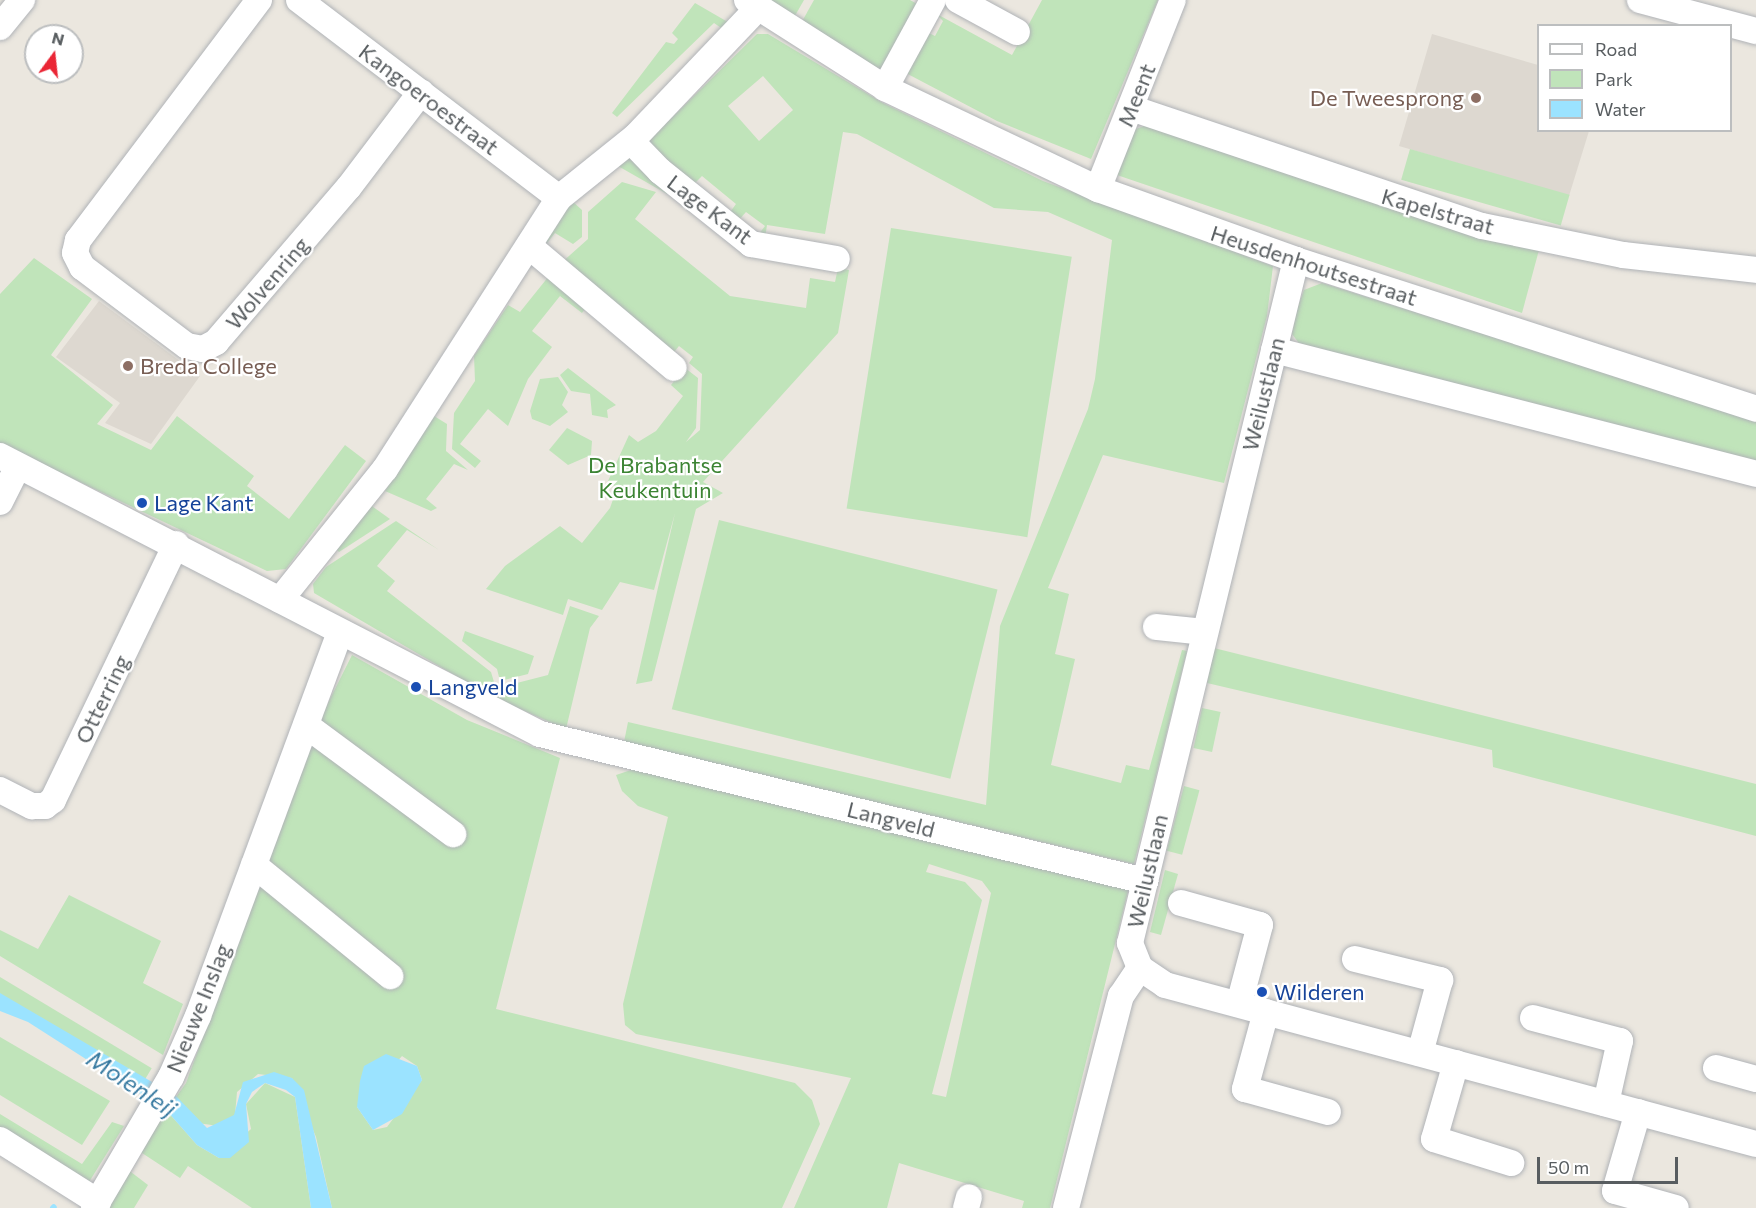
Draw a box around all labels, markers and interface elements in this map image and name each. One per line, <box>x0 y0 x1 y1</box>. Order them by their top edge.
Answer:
north arrow <box>24 24 84 84</box>
legend <box>1537 24 1732 132</box>
text: N <box>50 27 67 49</box>
street label: Kangoeroestraat <box>354 38 504 160</box>
text: Road <box>1595 38 1637 60</box>
street label: Meent <box>1111 60 1161 130</box>
text: Park <box>1595 68 1633 90</box>
place label: De Tweesprong <box>1310 85 1464 111</box>
marker: De Tweesprong <box>1469 91 1483 105</box>
text: Water <box>1595 98 1646 120</box>
street label: Lage Kant <box>662 169 758 249</box>
street label: Kapelstraat <box>1379 182 1497 240</box>
street label: Heusdenhoutsestraat <box>1207 219 1421 311</box>
street label: Wolvenring <box>220 231 314 335</box>
street label: Weilustlaan <box>1236 334 1290 454</box>
place label: Breda College <box>140 353 277 379</box>
marker: Breda College <box>121 359 135 373</box>
park label: De Brabantse Keukentuin <box>588 451 722 502</box>
place label: Lage Kant <box>154 490 254 516</box>
marker: Lage Kant <box>135 496 149 510</box>
street label: Otterring <box>69 650 135 748</box>
place label: Langveld <box>428 674 517 700</box>
marker: Langveld <box>409 680 423 694</box>
street label: Langveld <box>844 795 938 843</box>
street label: Weilustlaan <box>1121 811 1173 931</box>
street label: Nieuwe Inslag <box>160 940 236 1076</box>
place label: Wilderen <box>1274 979 1365 1005</box>
marker: Wilderen <box>1255 985 1269 999</box>
water label: Molenleij <box>82 1043 182 1123</box>
scale bar <box>1540 1145 1681 1183</box>
text: 50 m <box>1548 1156 1589 1178</box>

